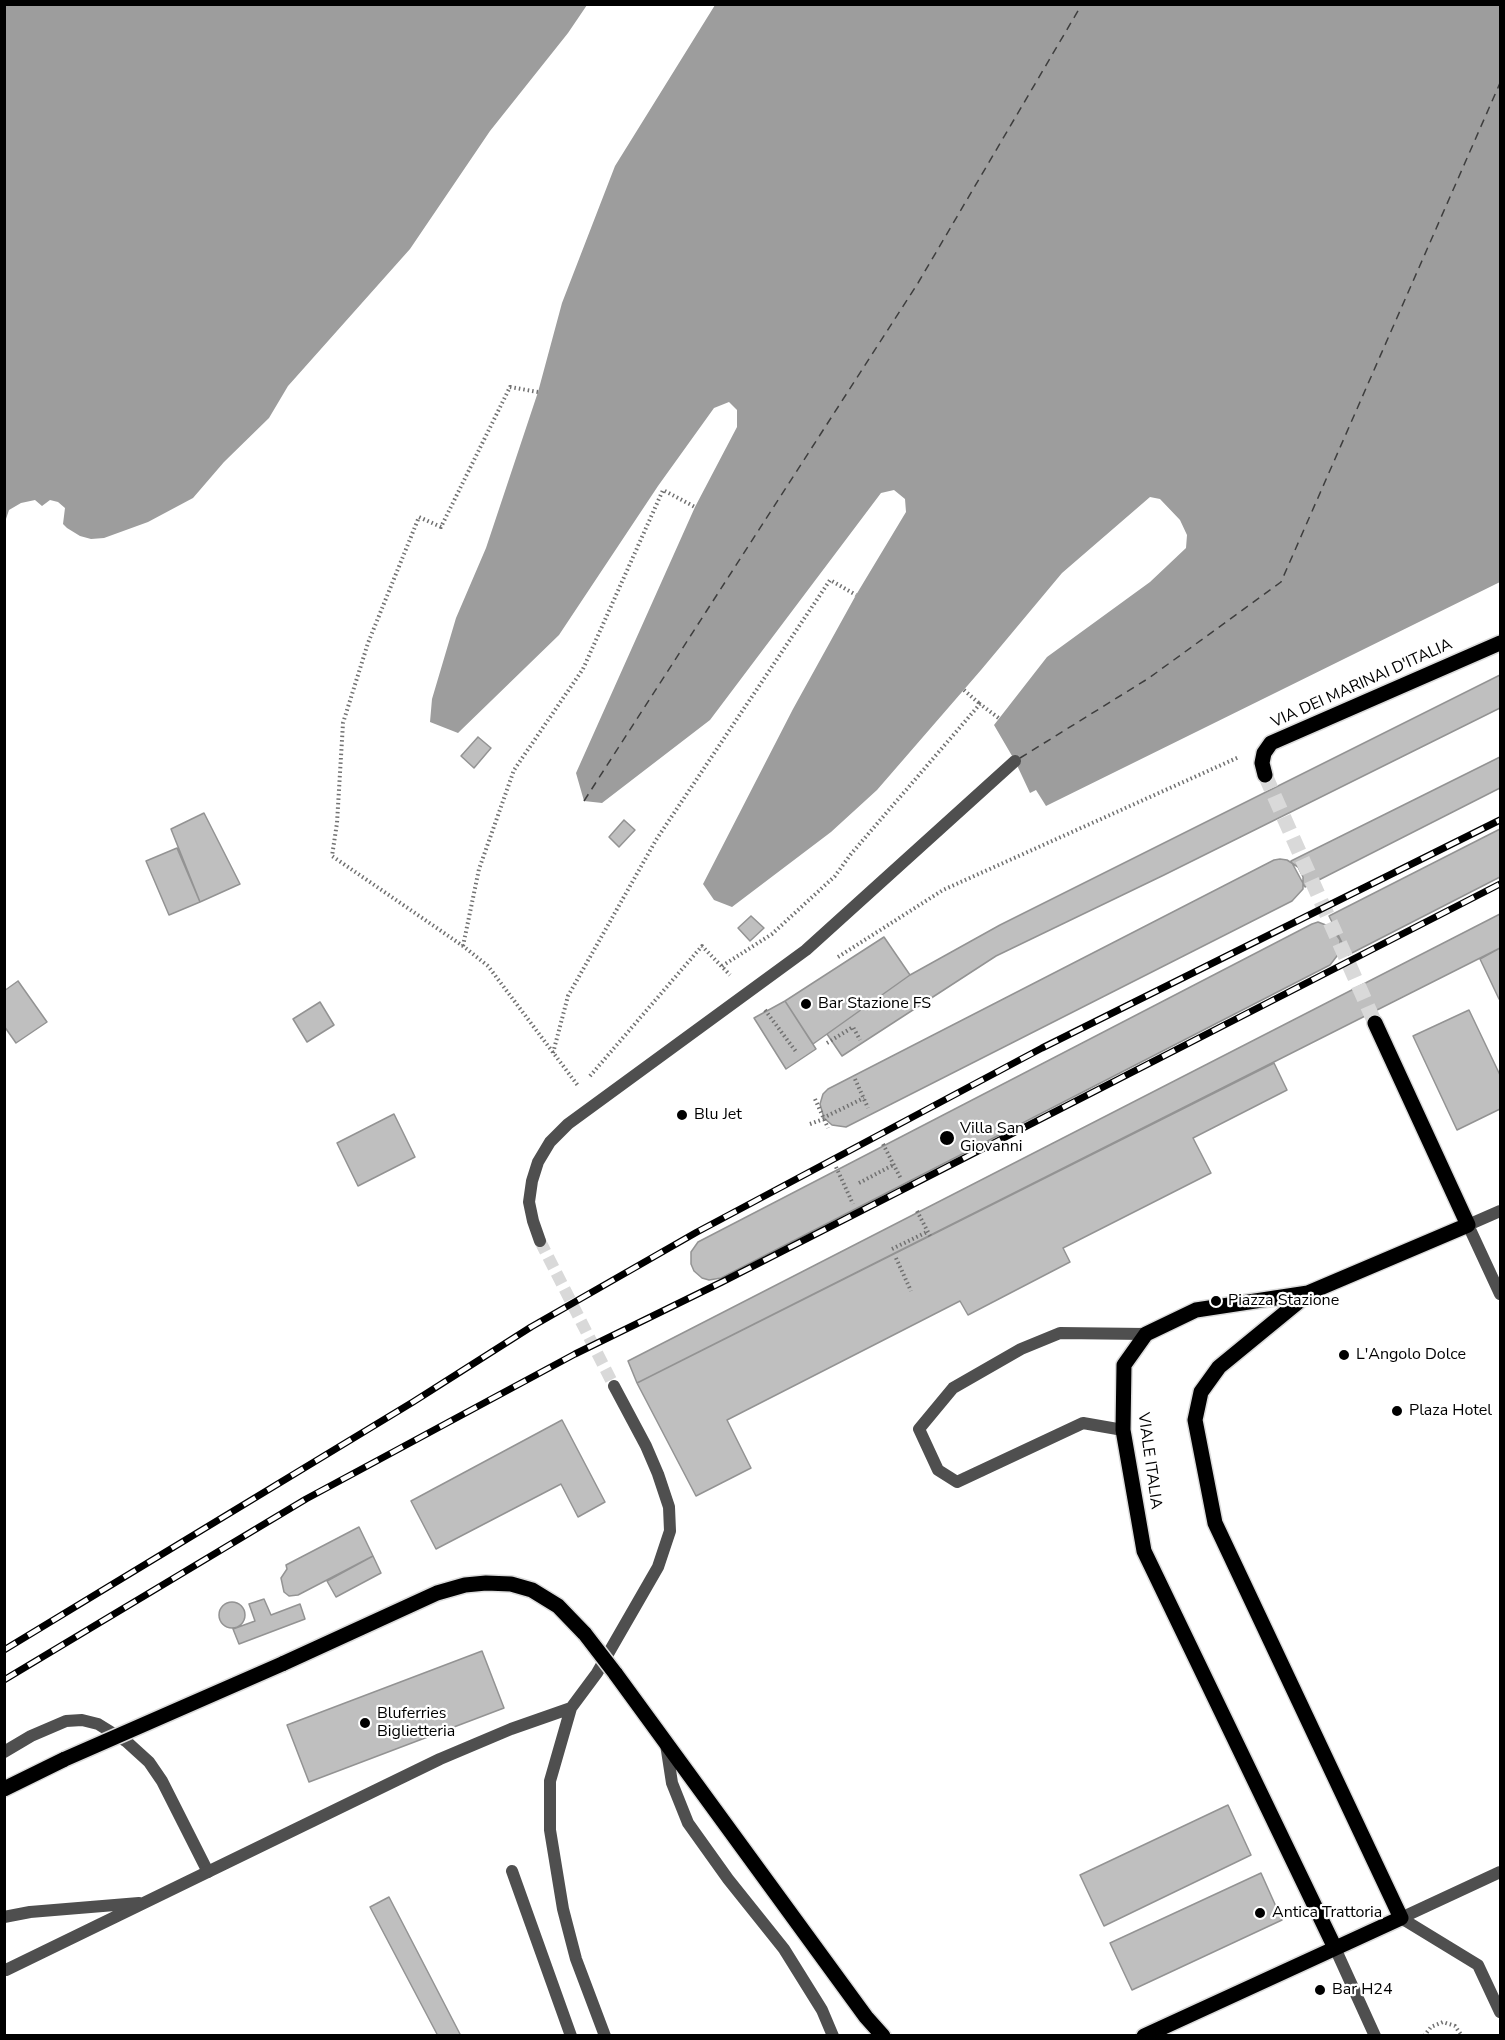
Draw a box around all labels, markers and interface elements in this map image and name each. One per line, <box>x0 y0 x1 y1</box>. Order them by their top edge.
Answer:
street label: VIA DEI MARINAI D'ITALIA <box>1268 635 1456 733</box>
place label: Bar Stazione FS <box>818 994 931 1014</box>
marker: Bar Stazione FS <box>799 997 813 1011</box>
place label: Blu Jet <box>694 1105 742 1125</box>
marker: Blu Jet <box>675 1108 689 1122</box>
place label: Villa San Giovanni <box>960 1119 1024 1157</box>
marker: Villa San Giovanni <box>938 1129 956 1147</box>
place label: Piazza Stazione <box>1228 1291 1339 1311</box>
marker: Piazza Stazione <box>1209 1294 1223 1308</box>
place label: L'Angolo Dolce <box>1356 1345 1466 1365</box>
marker: L'Angolo Dolce <box>1337 1348 1351 1362</box>
place label: Plaza Hotel <box>1409 1401 1492 1421</box>
marker: Plaza Hotel <box>1390 1404 1404 1418</box>
street label: VIALE ITALIA <box>1133 1411 1165 1511</box>
place label: Bluferries Biglietteria <box>377 1704 455 1742</box>
marker: Bluferries Biglietteria <box>358 1716 372 1730</box>
place label: Antica Trattoria <box>1272 1903 1382 1923</box>
marker: Antica Trattoria <box>1253 1906 1267 1920</box>
place label: Bar H24 <box>1332 1980 1393 2000</box>
marker: Bar H24 <box>1313 1983 1327 1997</box>

